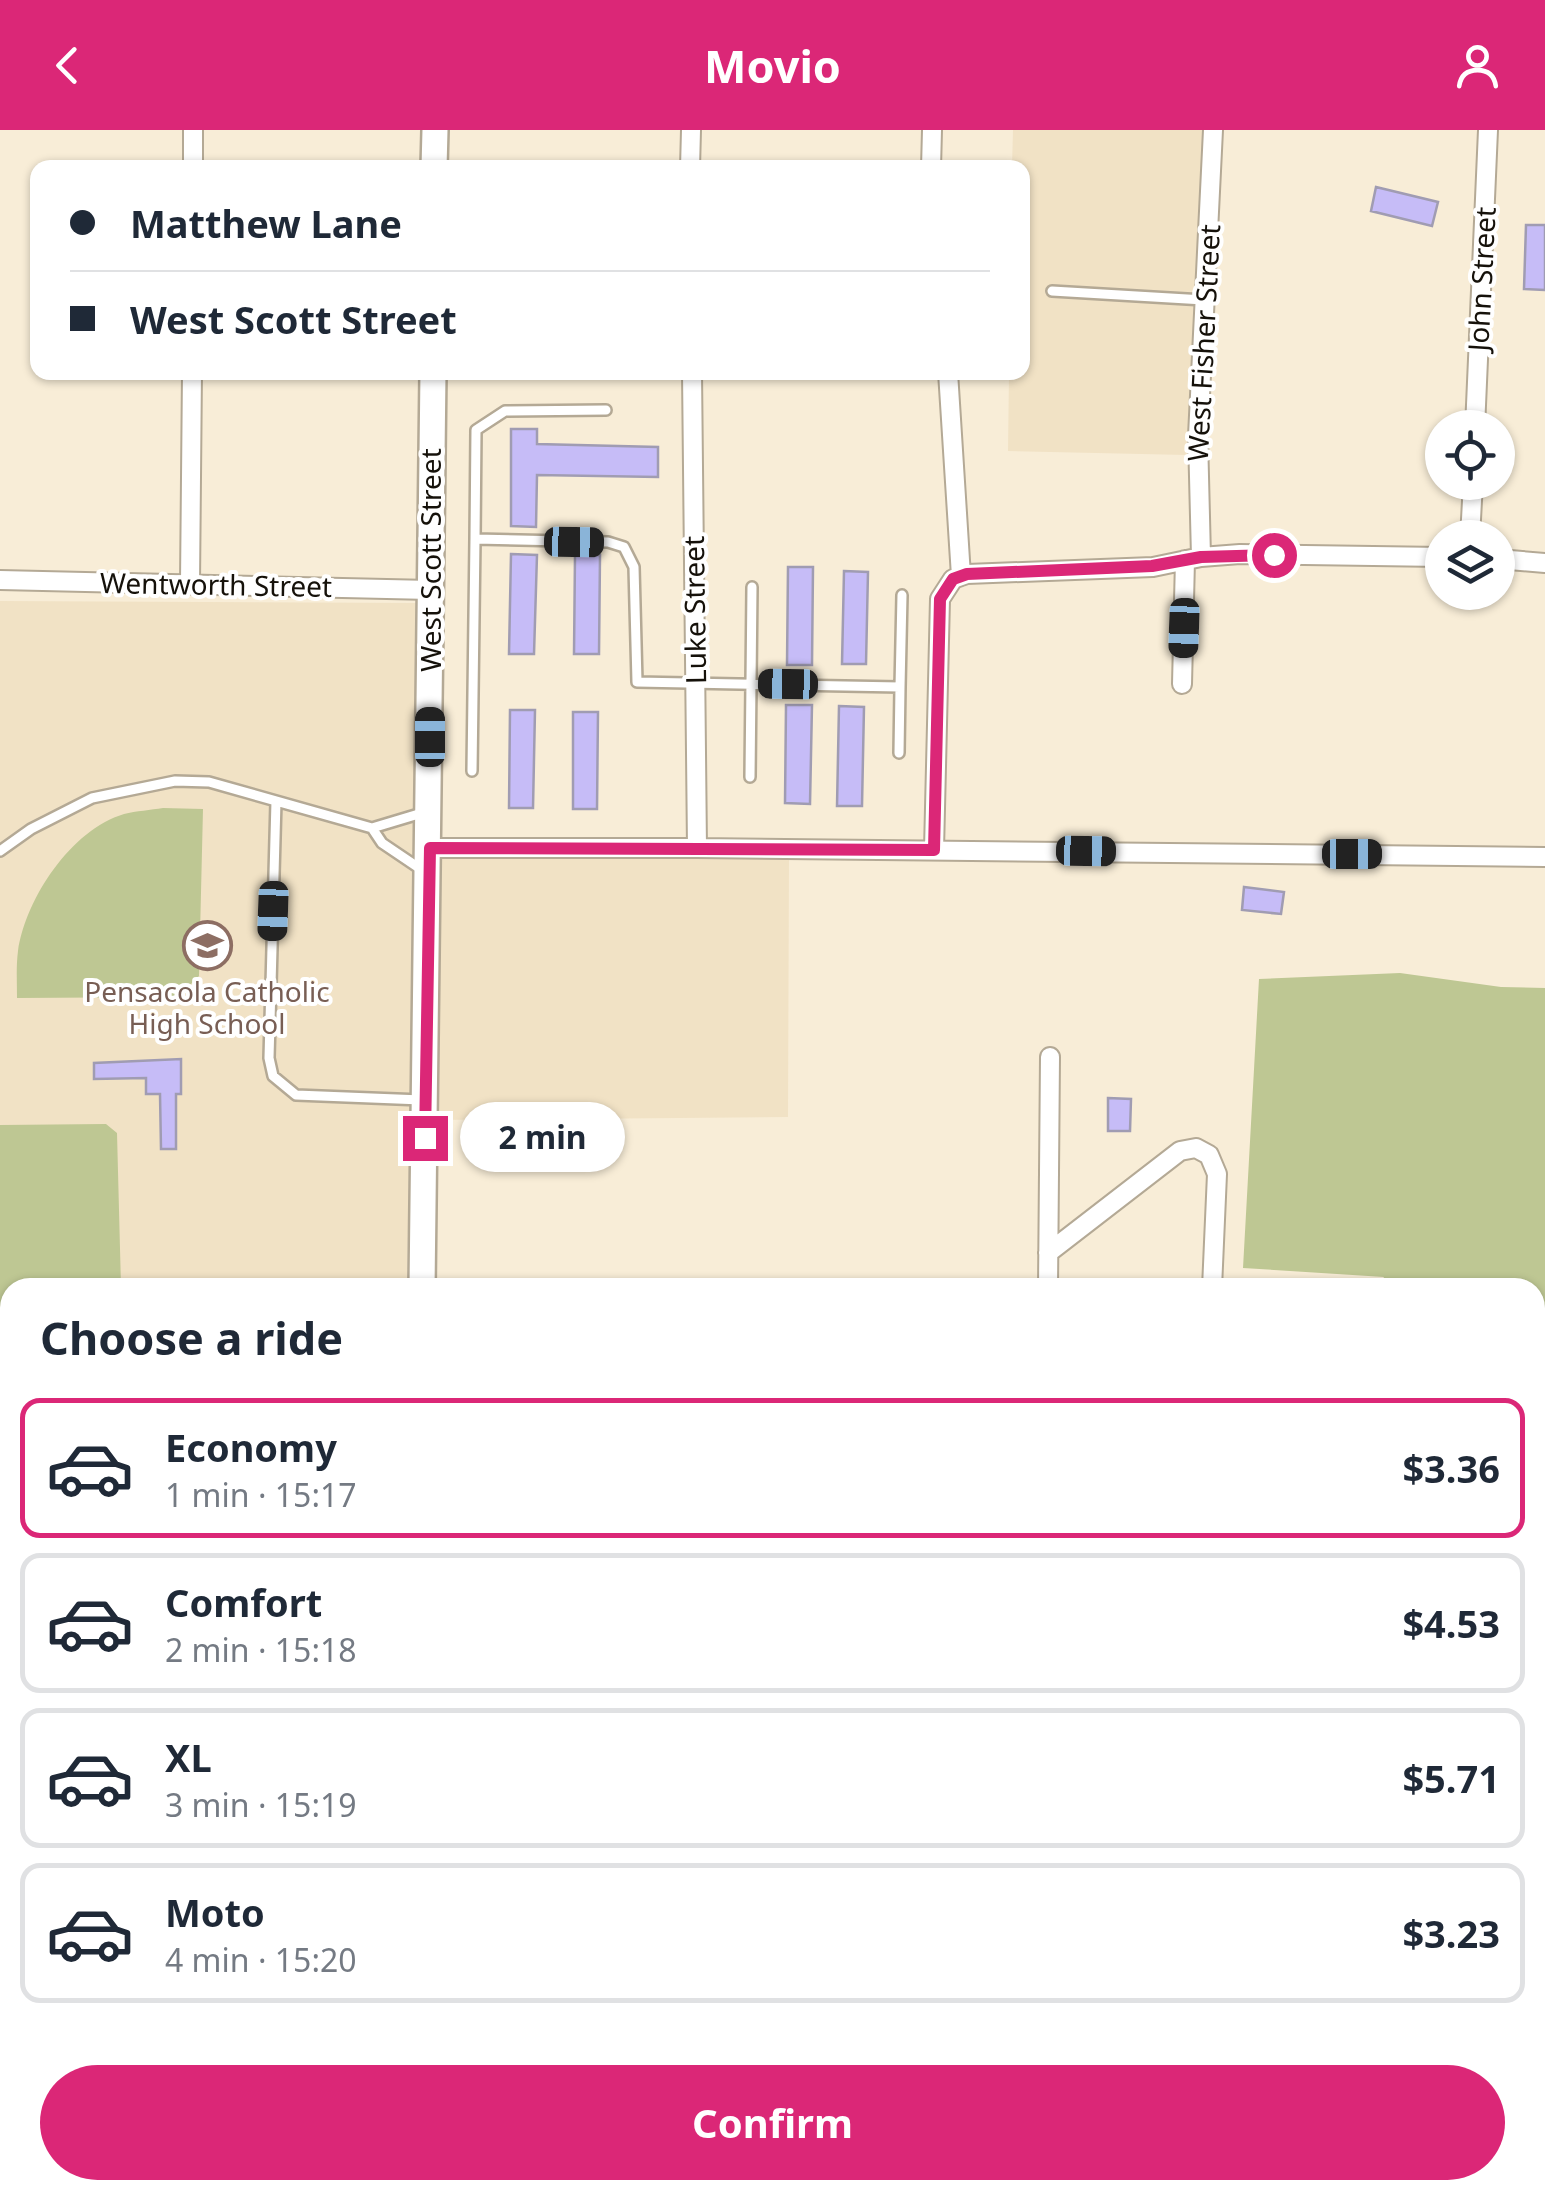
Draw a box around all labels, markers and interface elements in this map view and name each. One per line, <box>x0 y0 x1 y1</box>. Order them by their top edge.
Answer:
text: Movio <box>704 35 841 96</box>
icon: back <box>40 38 95 93</box>
icon: person <box>1450 38 1505 93</box>
text: Matthew Lane <box>130 197 402 249</box>
street label: John Street <box>1458 206 1504 355</box>
street label: West Fisher Street <box>1178 223 1228 462</box>
text: West Scott Street <box>130 293 457 345</box>
map controls <box>1425 410 1515 610</box>
button: locate <box>1425 410 1515 500</box>
street label: West Scott Street <box>411 448 449 672</box>
button: layers <box>1425 520 1515 610</box>
car <box>544 526 604 558</box>
route start <box>1252 533 1297 578</box>
street label: Luke Street <box>674 536 714 684</box>
street label: Wentworth Street <box>100 563 332 605</box>
car <box>1168 597 1200 659</box>
car <box>758 668 818 700</box>
car <box>415 707 445 767</box>
car <box>1056 835 1116 867</box>
car <box>1322 839 1382 869</box>
car <box>257 880 289 942</box>
school or university icon: Pensacola Catholic High School <box>181 919 233 971</box>
place label: Pensacola Catholic High School <box>84 972 330 1042</box>
callout: 2 min <box>460 1103 625 1173</box>
text: 2 min <box>498 1115 587 1158</box>
route end <box>403 1116 448 1161</box>
text: Choose a ride <box>40 1307 343 1368</box>
text: Economy <box>165 1421 337 1473</box>
icon: car <box>45 1423 135 1513</box>
text: $3.36 <box>1402 1442 1500 1494</box>
text: 1 min · 15:17 <box>165 1473 357 1516</box>
text: Comfort <box>165 1576 322 1628</box>
icon: car <box>45 1578 135 1668</box>
text: $4.53 <box>1402 1597 1500 1649</box>
text: 2 min · 15:18 <box>165 1628 357 1671</box>
text: XL <box>165 1731 212 1783</box>
icon: car <box>45 1733 135 1823</box>
text: $5.71 <box>1402 1752 1500 1804</box>
text: 3 min · 15:19 <box>165 1783 357 1826</box>
text: Moto <box>165 1886 265 1938</box>
icon: car <box>45 1888 135 1978</box>
text: $3.23 <box>1402 1907 1500 1959</box>
text: 4 min · 15:20 <box>165 1938 357 1981</box>
button: Confirm <box>40 2065 1505 2180</box>

